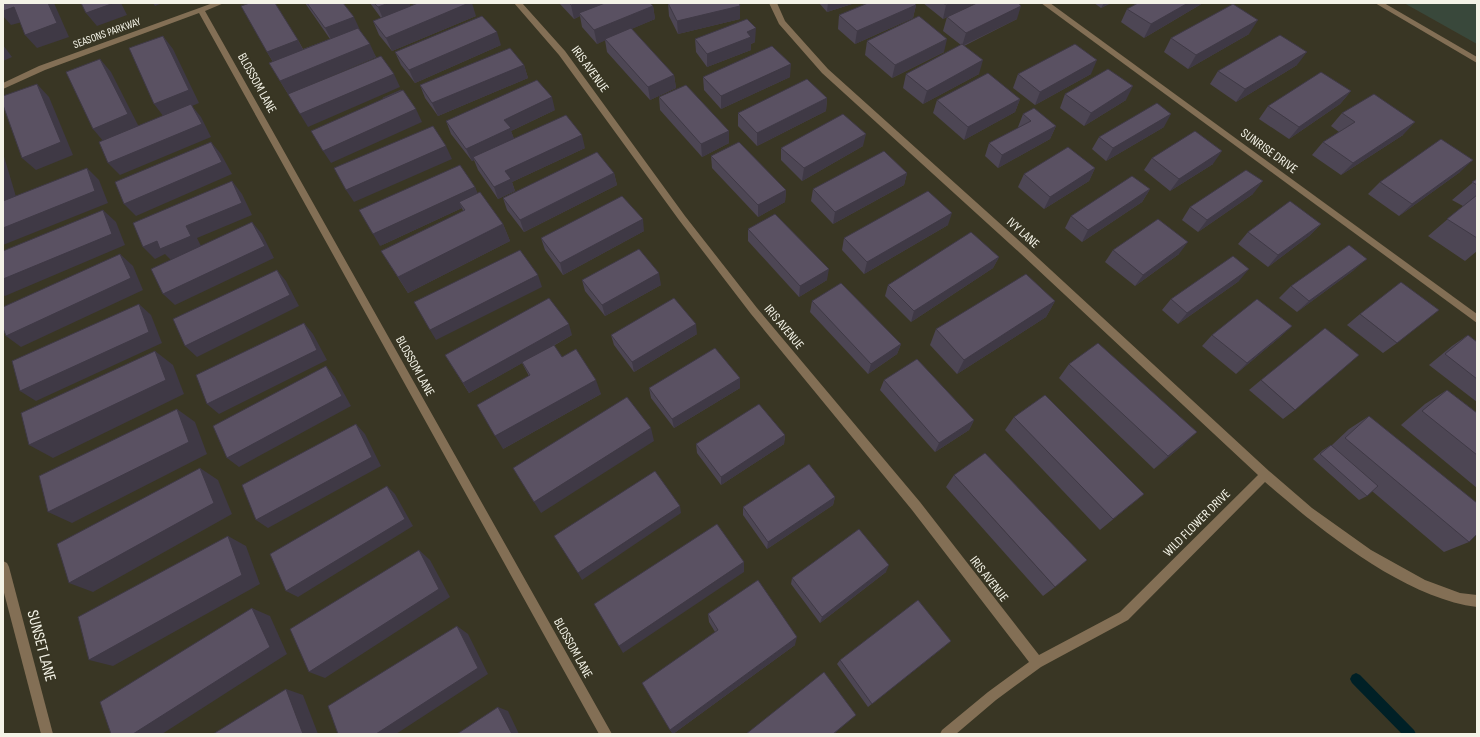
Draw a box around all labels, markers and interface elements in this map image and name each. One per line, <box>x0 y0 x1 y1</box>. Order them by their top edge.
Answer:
street label: SEASONS PARKWAY <box>71 15 143 51</box>
street label: IRIS AVENUE <box>568 43 612 95</box>
street label: BLOSSOM LANE <box>234 50 280 116</box>
street label: SUNRISE DRIVE <box>1237 125 1301 177</box>
street label: IVY LANE <box>1003 214 1043 252</box>
street label: IRIS AVENUE <box>761 301 807 353</box>
street label: BLOSSOM LANE <box>392 333 438 399</box>
street label: WILD FLOWER DRIVE <box>1160 486 1234 560</box>
street label: IRIS AVENUE <box>966 553 1012 605</box>
street label: SUNSET LANE <box>22 608 60 684</box>
street label: BLOSSOM LANE <box>550 615 596 681</box>

